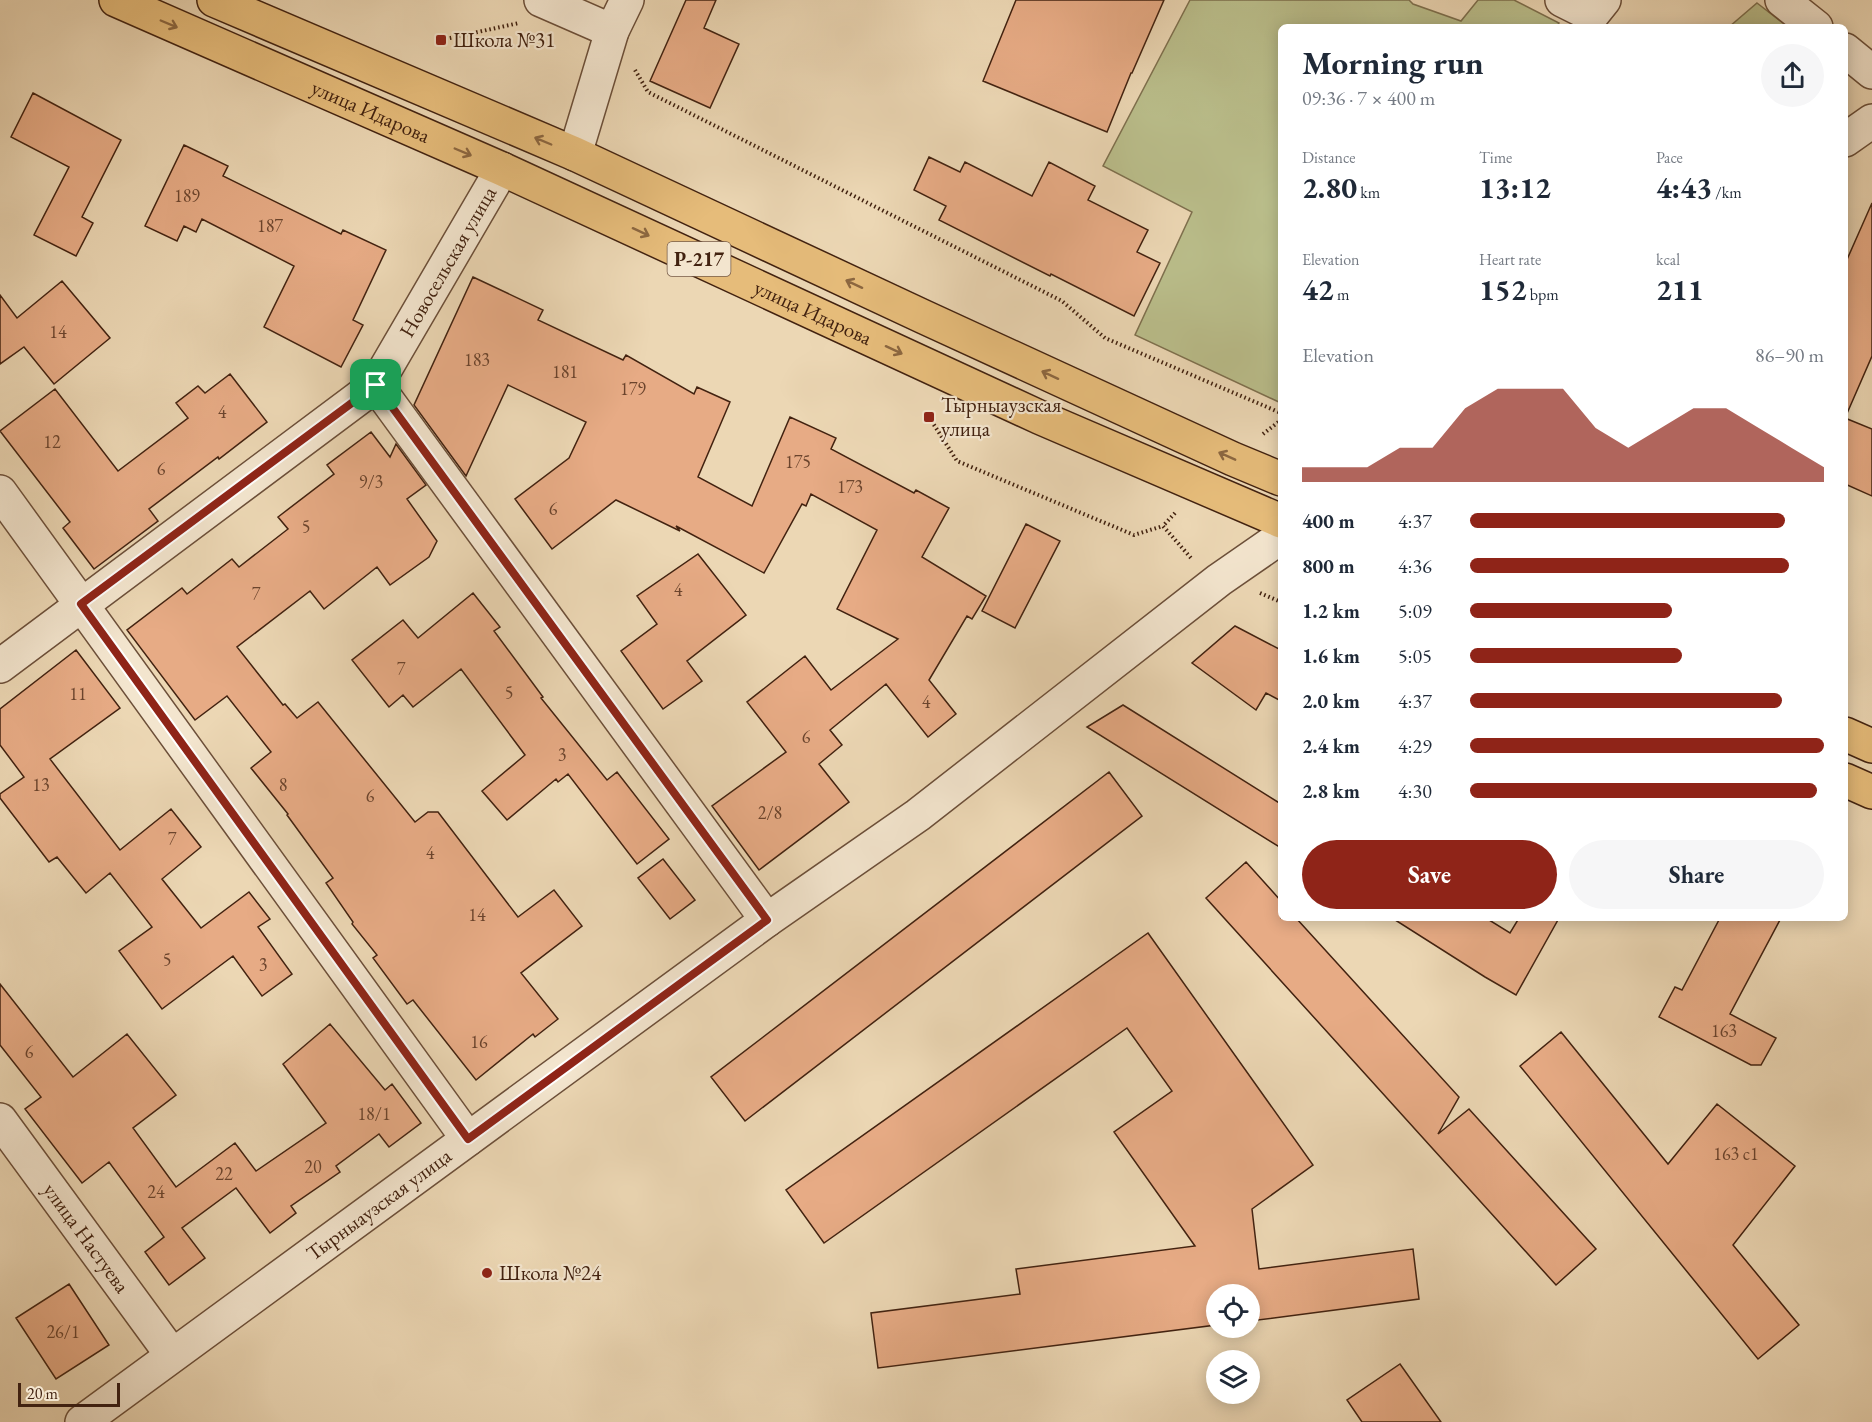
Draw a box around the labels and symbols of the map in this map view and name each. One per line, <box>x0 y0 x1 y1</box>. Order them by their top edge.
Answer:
one-way arrow <box>159 19 178 30</box>
place label: Школа №31 <box>453 26 555 53</box>
marker: Школа №31 <box>434 33 448 47</box>
street label: улица Идарова <box>307 73 435 149</box>
one-way arrow <box>535 135 553 146</box>
one-way arrow <box>454 147 472 158</box>
street label: Новосельская улица <box>393 181 502 342</box>
house number: 189 <box>174 184 200 207</box>
house number: 187 <box>257 214 283 237</box>
one-way arrow <box>632 227 650 239</box>
road number: Р-217 <box>668 242 730 276</box>
street label: улица Идарова <box>750 273 877 351</box>
one-way arrow <box>845 278 863 290</box>
house number: 14 <box>49 320 67 343</box>
one-way arrow <box>884 345 902 357</box>
house number: 183 <box>464 348 490 371</box>
pin <box>350 359 401 410</box>
house number: 181 <box>552 360 578 383</box>
one-way arrow <box>1041 368 1059 380</box>
house number: 179 <box>620 377 646 400</box>
place label: Тырныаузская улица <box>941 391 1061 442</box>
house number: 4 <box>218 400 227 423</box>
marker: Тырныаузская улица <box>922 410 936 424</box>
house number: 12 <box>43 430 61 453</box>
house number: 175 <box>785 450 811 473</box>
one-way arrow <box>1219 450 1237 461</box>
house number: 6 <box>157 457 166 480</box>
house number: 9/3 <box>359 470 383 493</box>
house number: 173 <box>837 475 863 498</box>
house number: 6 <box>549 497 558 520</box>
house number: 5 <box>302 515 310 538</box>
house number: 4 <box>674 578 683 601</box>
house number: 7 <box>252 582 261 605</box>
house number: 7 <box>397 657 406 680</box>
house number: 5 <box>505 681 513 704</box>
house number: 11 <box>69 682 87 705</box>
house number: 4 <box>922 690 931 713</box>
house number: 6 <box>802 725 811 748</box>
house number: 3 <box>558 743 566 766</box>
house number: 13 <box>32 773 50 796</box>
house number: 8 <box>279 773 287 796</box>
house number: 6 <box>366 784 375 807</box>
house number: 2/8 <box>758 801 782 824</box>
house number: 7 <box>168 827 177 850</box>
house number: 4 <box>426 841 435 864</box>
house number: 14 <box>468 903 486 926</box>
house number: 5 <box>163 948 171 971</box>
house number: 3 <box>259 953 267 976</box>
house number: 163 <box>1711 1019 1737 1042</box>
house number: 16 <box>470 1030 488 1053</box>
house number: 6 <box>25 1040 34 1063</box>
house number: 18/1 <box>357 1102 391 1125</box>
street label: Тырныаузская улица <box>301 1141 457 1266</box>
house number: 163 с1 <box>1713 1142 1759 1165</box>
house number: 20 <box>304 1155 322 1178</box>
house number: 22 <box>215 1162 233 1185</box>
street label: улица Настуева <box>37 1177 136 1298</box>
house number: 24 <box>147 1180 165 1203</box>
place label: Школа №24 <box>499 1259 602 1286</box>
marker: Школа №24 <box>480 1266 494 1280</box>
house number: 26/1 <box>46 1320 80 1343</box>
scale bar <box>18 1380 120 1408</box>

